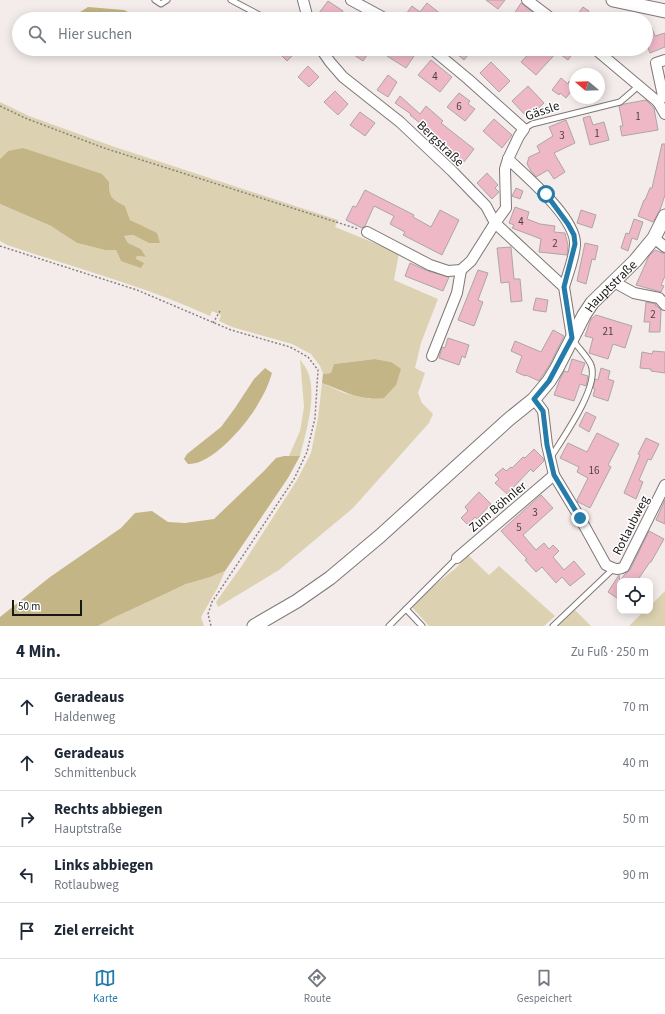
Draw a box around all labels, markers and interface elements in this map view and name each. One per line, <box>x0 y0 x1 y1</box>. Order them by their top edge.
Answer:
search box <box>12 12 653 56</box>
icon: search <box>26 23 48 45</box>
text: Hier suchen <box>58 24 132 45</box>
north arrow <box>569 68 605 104</box>
house number: 4 <box>432 69 438 84</box>
street label: Gässle <box>523 97 562 125</box>
house number: 6 <box>456 99 462 114</box>
house number: 1 <box>635 109 641 124</box>
street label: Bergstraße <box>413 117 468 171</box>
house number: 1 <box>594 126 600 141</box>
house number: 3 <box>559 128 565 143</box>
route start <box>537 185 555 203</box>
house number: 4 <box>518 214 524 229</box>
house number: 2 <box>552 236 558 251</box>
street label: Hauptstraße <box>580 256 641 316</box>
house number: 2 <box>650 307 656 322</box>
house number: 21 <box>603 324 613 339</box>
house number: 16 <box>589 463 600 478</box>
street label: Zum Böhnler <box>465 477 531 536</box>
street label: Rotlaubweg <box>608 492 654 558</box>
house number: 3 <box>532 505 538 520</box>
route end <box>571 509 589 527</box>
house number: 5 <box>516 520 522 535</box>
map controls <box>617 578 653 614</box>
button: locate <box>617 578 653 614</box>
scale bar <box>12 598 82 617</box>
text: 50 m <box>18 599 40 614</box>
text: 4 Min. <box>16 640 61 664</box>
text: Zu Fuß · 250 m <box>571 643 649 661</box>
text: Geradeaus <box>54 687 124 708</box>
icon: ahead <box>16 696 38 718</box>
text: 70 m <box>623 698 649 716</box>
text: Haldenweg <box>54 708 115 726</box>
text: Geradeaus <box>54 743 124 764</box>
icon: ahead <box>16 752 38 774</box>
text: 40 m <box>623 754 649 772</box>
text: Schmittenbuck <box>54 764 136 782</box>
text: Rechts abbiegen <box>54 799 163 820</box>
icon: right <box>16 808 38 830</box>
text: 50 m <box>623 810 649 828</box>
text: Hauptstraße <box>54 820 122 838</box>
text: Links abbiegen <box>54 855 153 876</box>
icon: left <box>16 864 38 886</box>
text: 90 m <box>623 866 649 884</box>
text: Rotlaubweg <box>54 876 119 894</box>
icon: arrive <box>16 920 38 942</box>
text: Ziel erreicht <box>54 920 134 941</box>
tab: Karte <box>93 967 118 1006</box>
tab: Route <box>304 967 331 1006</box>
tab: Gespeichert <box>517 967 572 1006</box>

